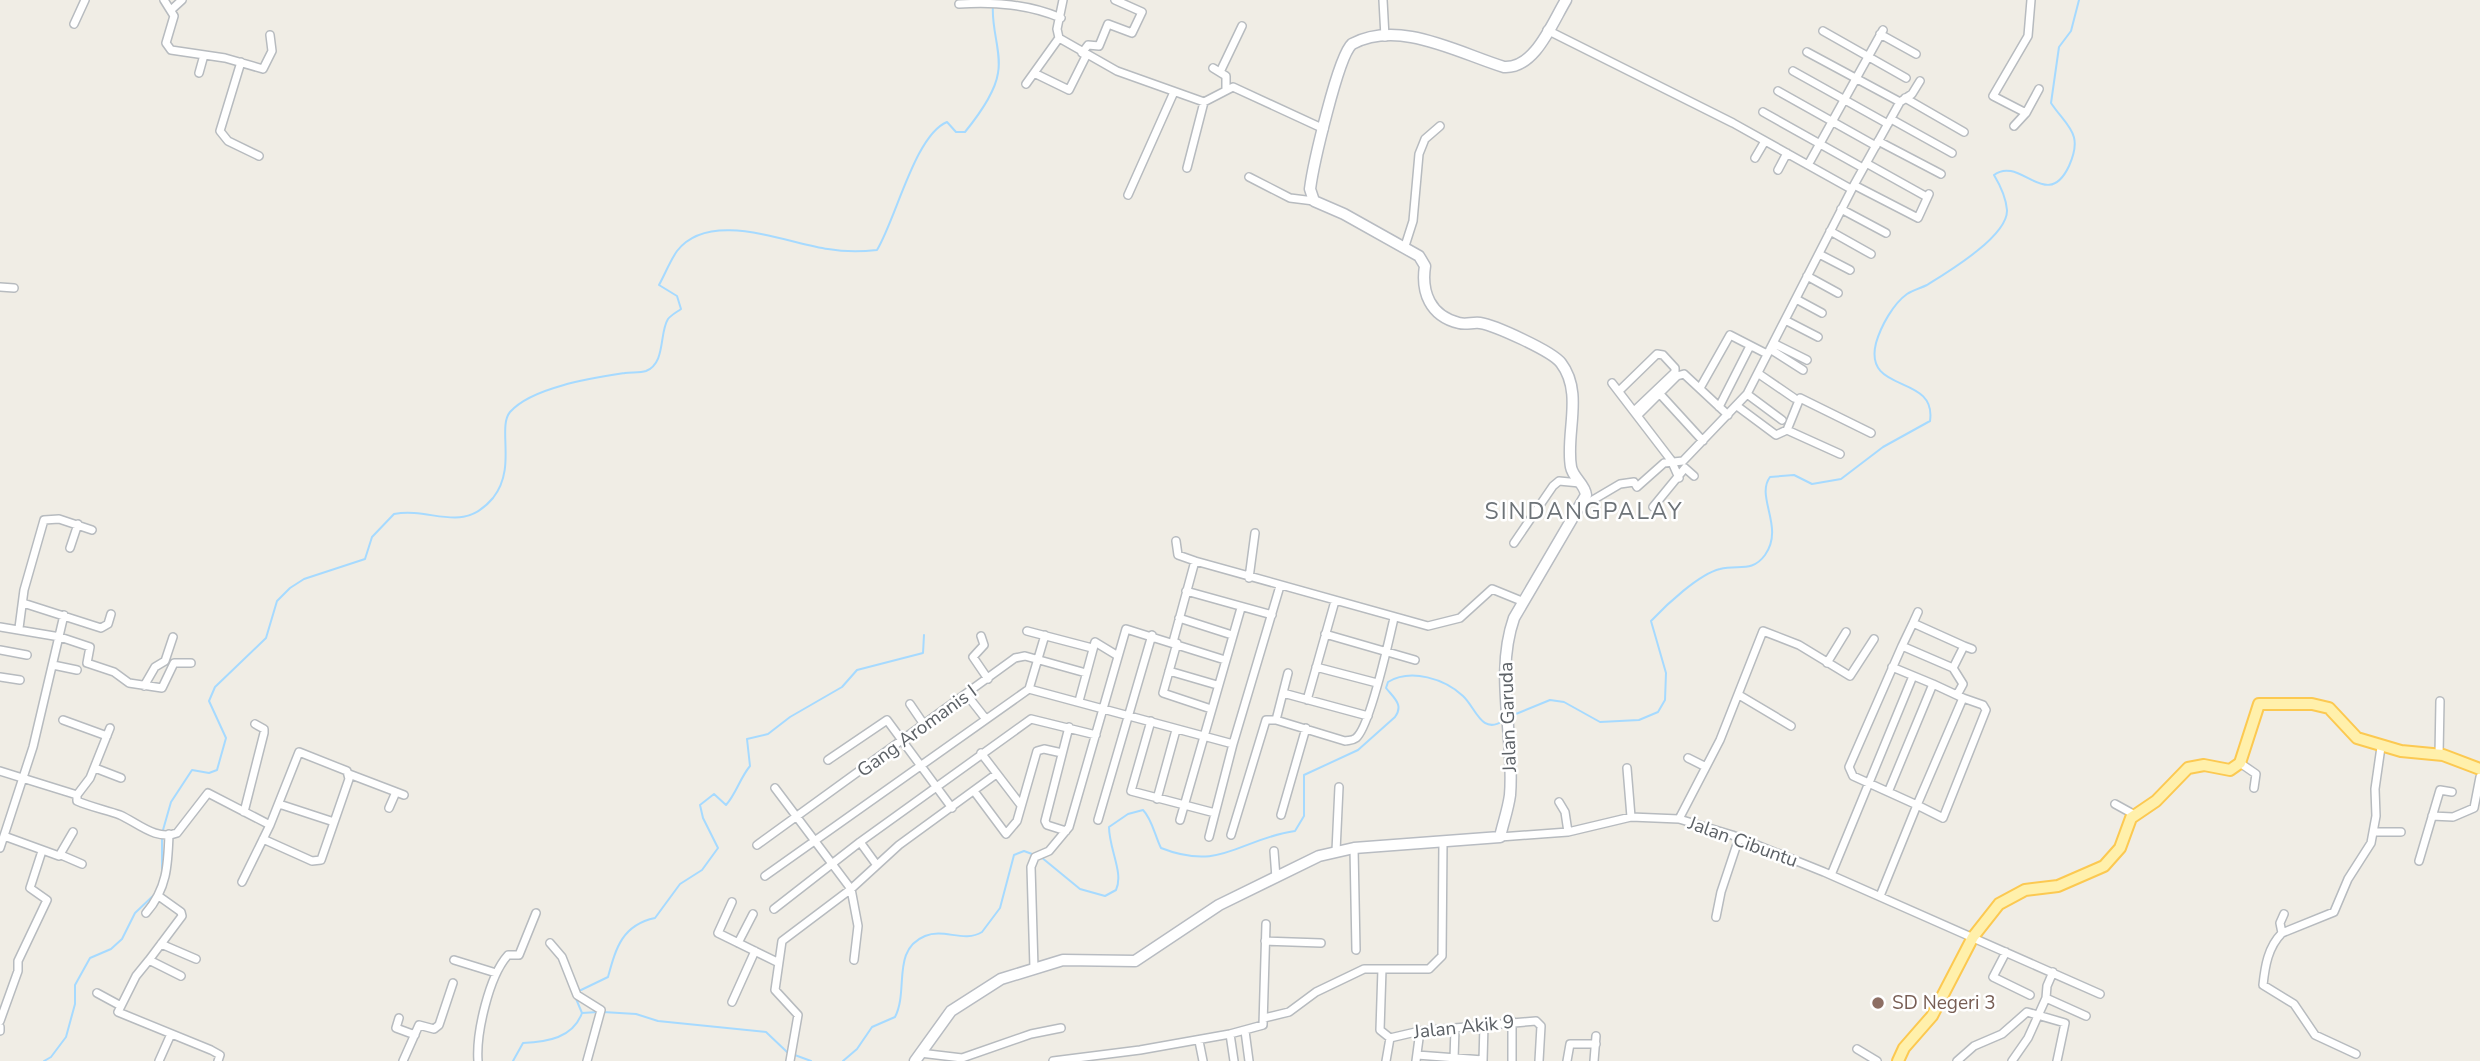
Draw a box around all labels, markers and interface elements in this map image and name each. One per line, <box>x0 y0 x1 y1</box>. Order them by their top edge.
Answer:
district label: SINDANGPALAY <box>1484 496 1684 527</box>
street label: Jalan Garuda <box>1493 662 1523 773</box>
street label: Gang Aromanis I <box>852 679 982 783</box>
street label: Jalan Cibuntu <box>1684 810 1801 874</box>
place label: SD Negeri 3 <box>1892 990 1996 1016</box>
marker: SD Negeri 3 <box>1870 995 1886 1011</box>
street label: Jalan Akik 9 <box>1411 1009 1516 1045</box>

